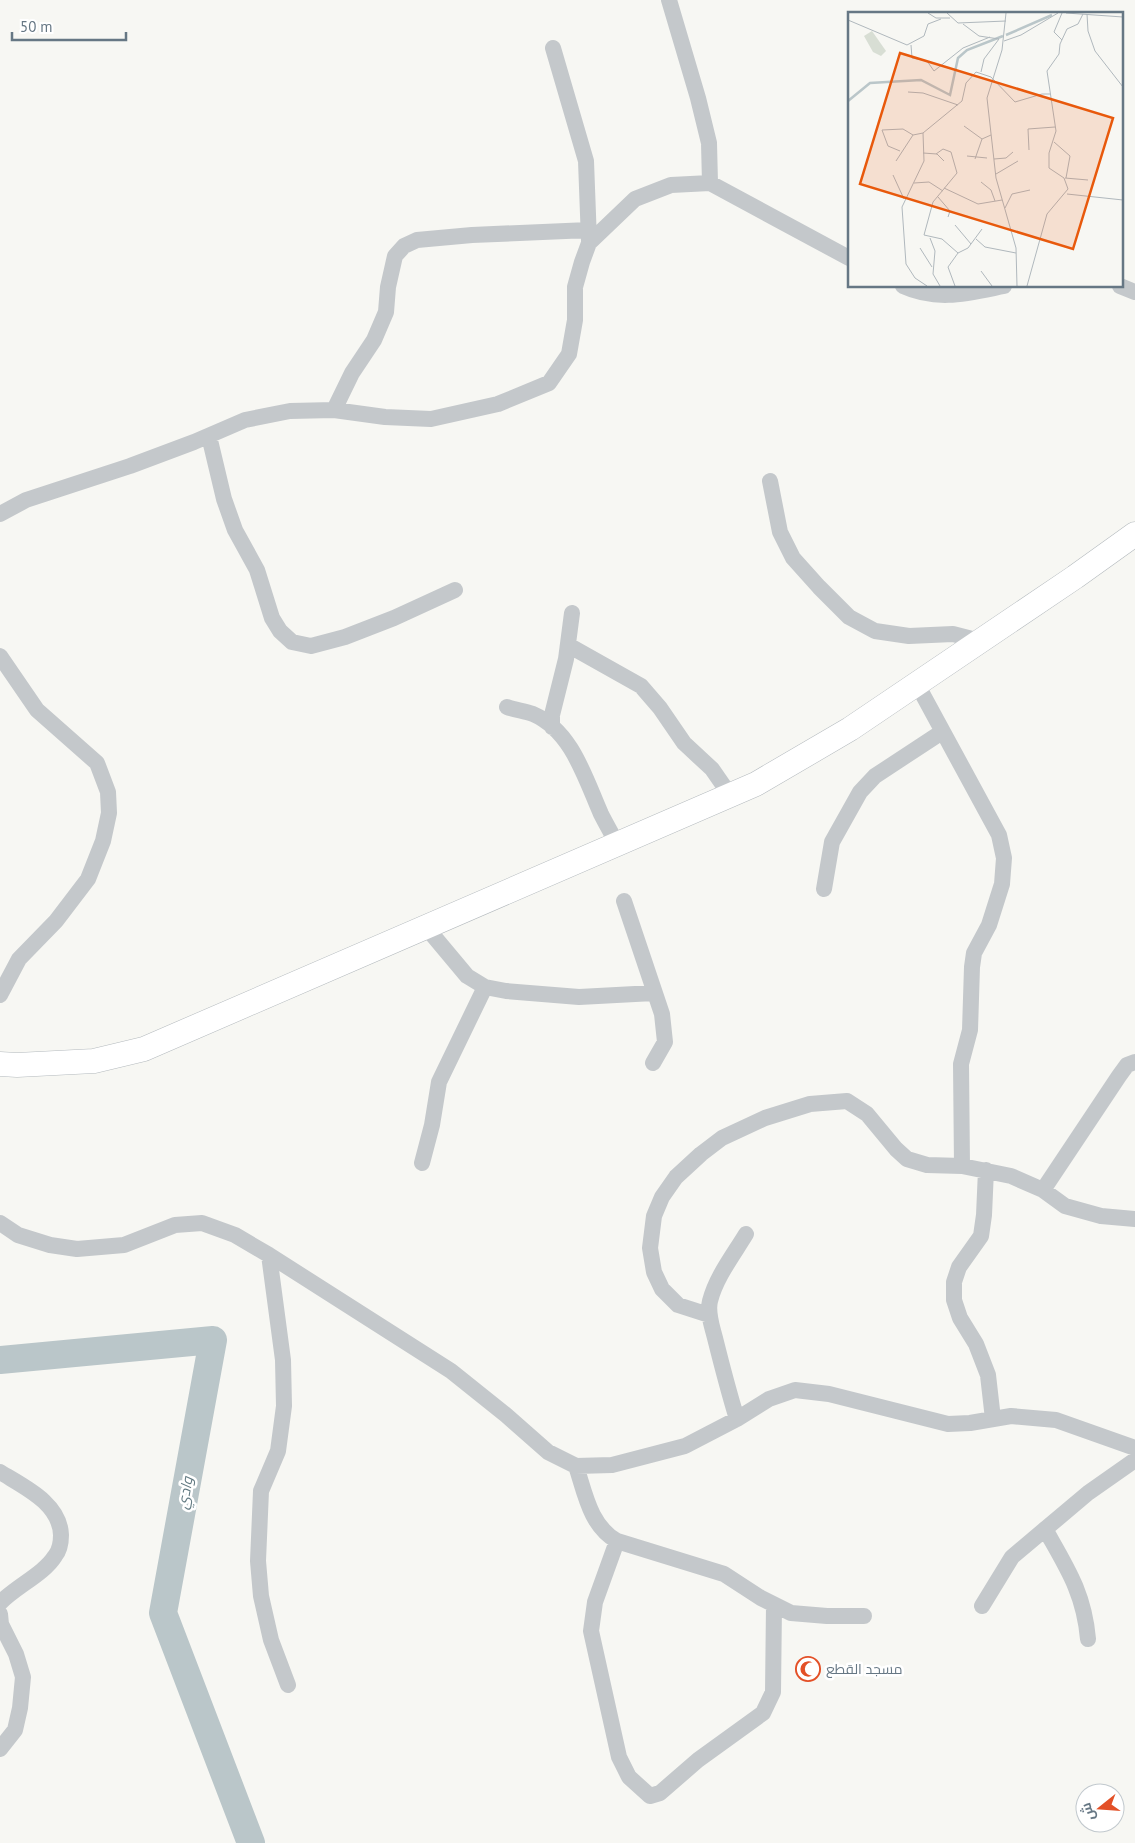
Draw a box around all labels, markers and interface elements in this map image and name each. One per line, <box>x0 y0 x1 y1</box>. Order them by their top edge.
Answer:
scale bar <box>12 10 126 42</box>
inset map <box>848 12 1122 288</box>
text: 50 m <box>20 17 53 36</box>
water label: وادي <box>172 1474 200 1511</box>
mosque icon: مسجد القطع <box>795 1656 821 1682</box>
place label: مسجد القطع <box>826 1660 903 1678</box>
north arrow <box>1075 1783 1125 1833</box>
text: ش <box>1076 1801 1099 1823</box>

